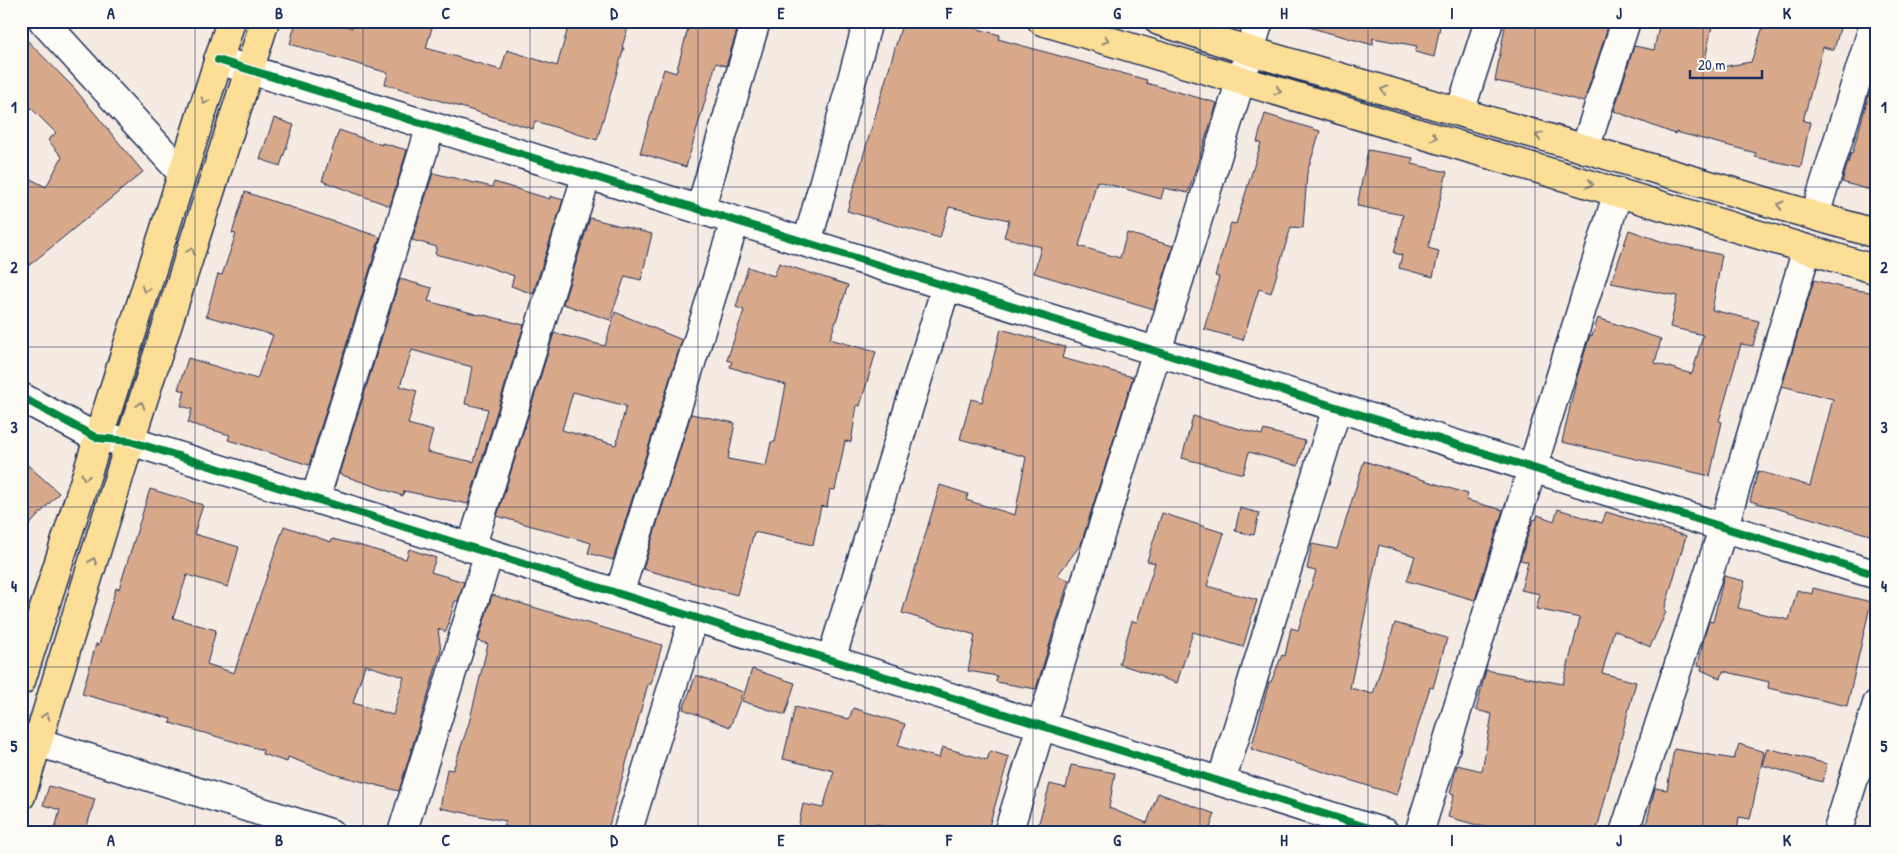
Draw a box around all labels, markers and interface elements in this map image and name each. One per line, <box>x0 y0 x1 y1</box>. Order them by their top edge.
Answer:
text: A <box>107 2 115 24</box>
text: B <box>275 2 283 24</box>
text: C <box>442 2 451 24</box>
text: D <box>610 2 618 24</box>
text: E <box>777 2 785 24</box>
text: F <box>945 2 953 24</box>
text: G <box>1113 2 1121 24</box>
text: H <box>1280 2 1288 24</box>
text: I <box>1450 2 1454 24</box>
text: J <box>1616 2 1622 24</box>
text: K <box>1783 2 1792 24</box>
one-way arrow <box>1101 34 1109 44</box>
scale bar <box>1690 48 1763 80</box>
text: 20 m <box>1698 54 1725 75</box>
one-way arrow <box>1274 85 1282 95</box>
one-way arrow <box>1380 85 1388 95</box>
text: 1 <box>11 96 17 118</box>
one-way arrow <box>201 96 211 105</box>
text: 1 <box>1881 96 1887 118</box>
one-way arrow <box>1536 131 1544 141</box>
one-way arrow <box>1429 132 1438 142</box>
one-way arrow <box>1585 178 1593 188</box>
one-way arrow <box>1775 200 1784 211</box>
one-way arrow <box>186 247 196 256</box>
text: 2 <box>10 256 18 278</box>
text: 2 <box>1880 256 1888 278</box>
one-way arrow <box>141 284 151 293</box>
one-way arrow <box>136 402 146 410</box>
text: 3 <box>10 416 18 438</box>
text: 3 <box>1880 416 1888 438</box>
one-way arrow <box>81 473 91 481</box>
one-way arrow <box>88 557 98 565</box>
text: 4 <box>11 575 17 597</box>
text: 4 <box>1881 575 1887 597</box>
one-way arrow <box>41 713 51 721</box>
text: 5 <box>11 735 18 757</box>
text: 5 <box>1881 735 1888 757</box>
text: A <box>107 829 115 851</box>
text: B <box>275 829 283 851</box>
text: C <box>442 829 451 851</box>
text: D <box>610 829 618 851</box>
text: E <box>777 829 785 851</box>
text: F <box>945 829 953 851</box>
text: G <box>1113 829 1121 851</box>
text: H <box>1280 829 1288 851</box>
text: I <box>1450 829 1454 851</box>
text: J <box>1616 829 1622 851</box>
text: K <box>1783 829 1792 851</box>

